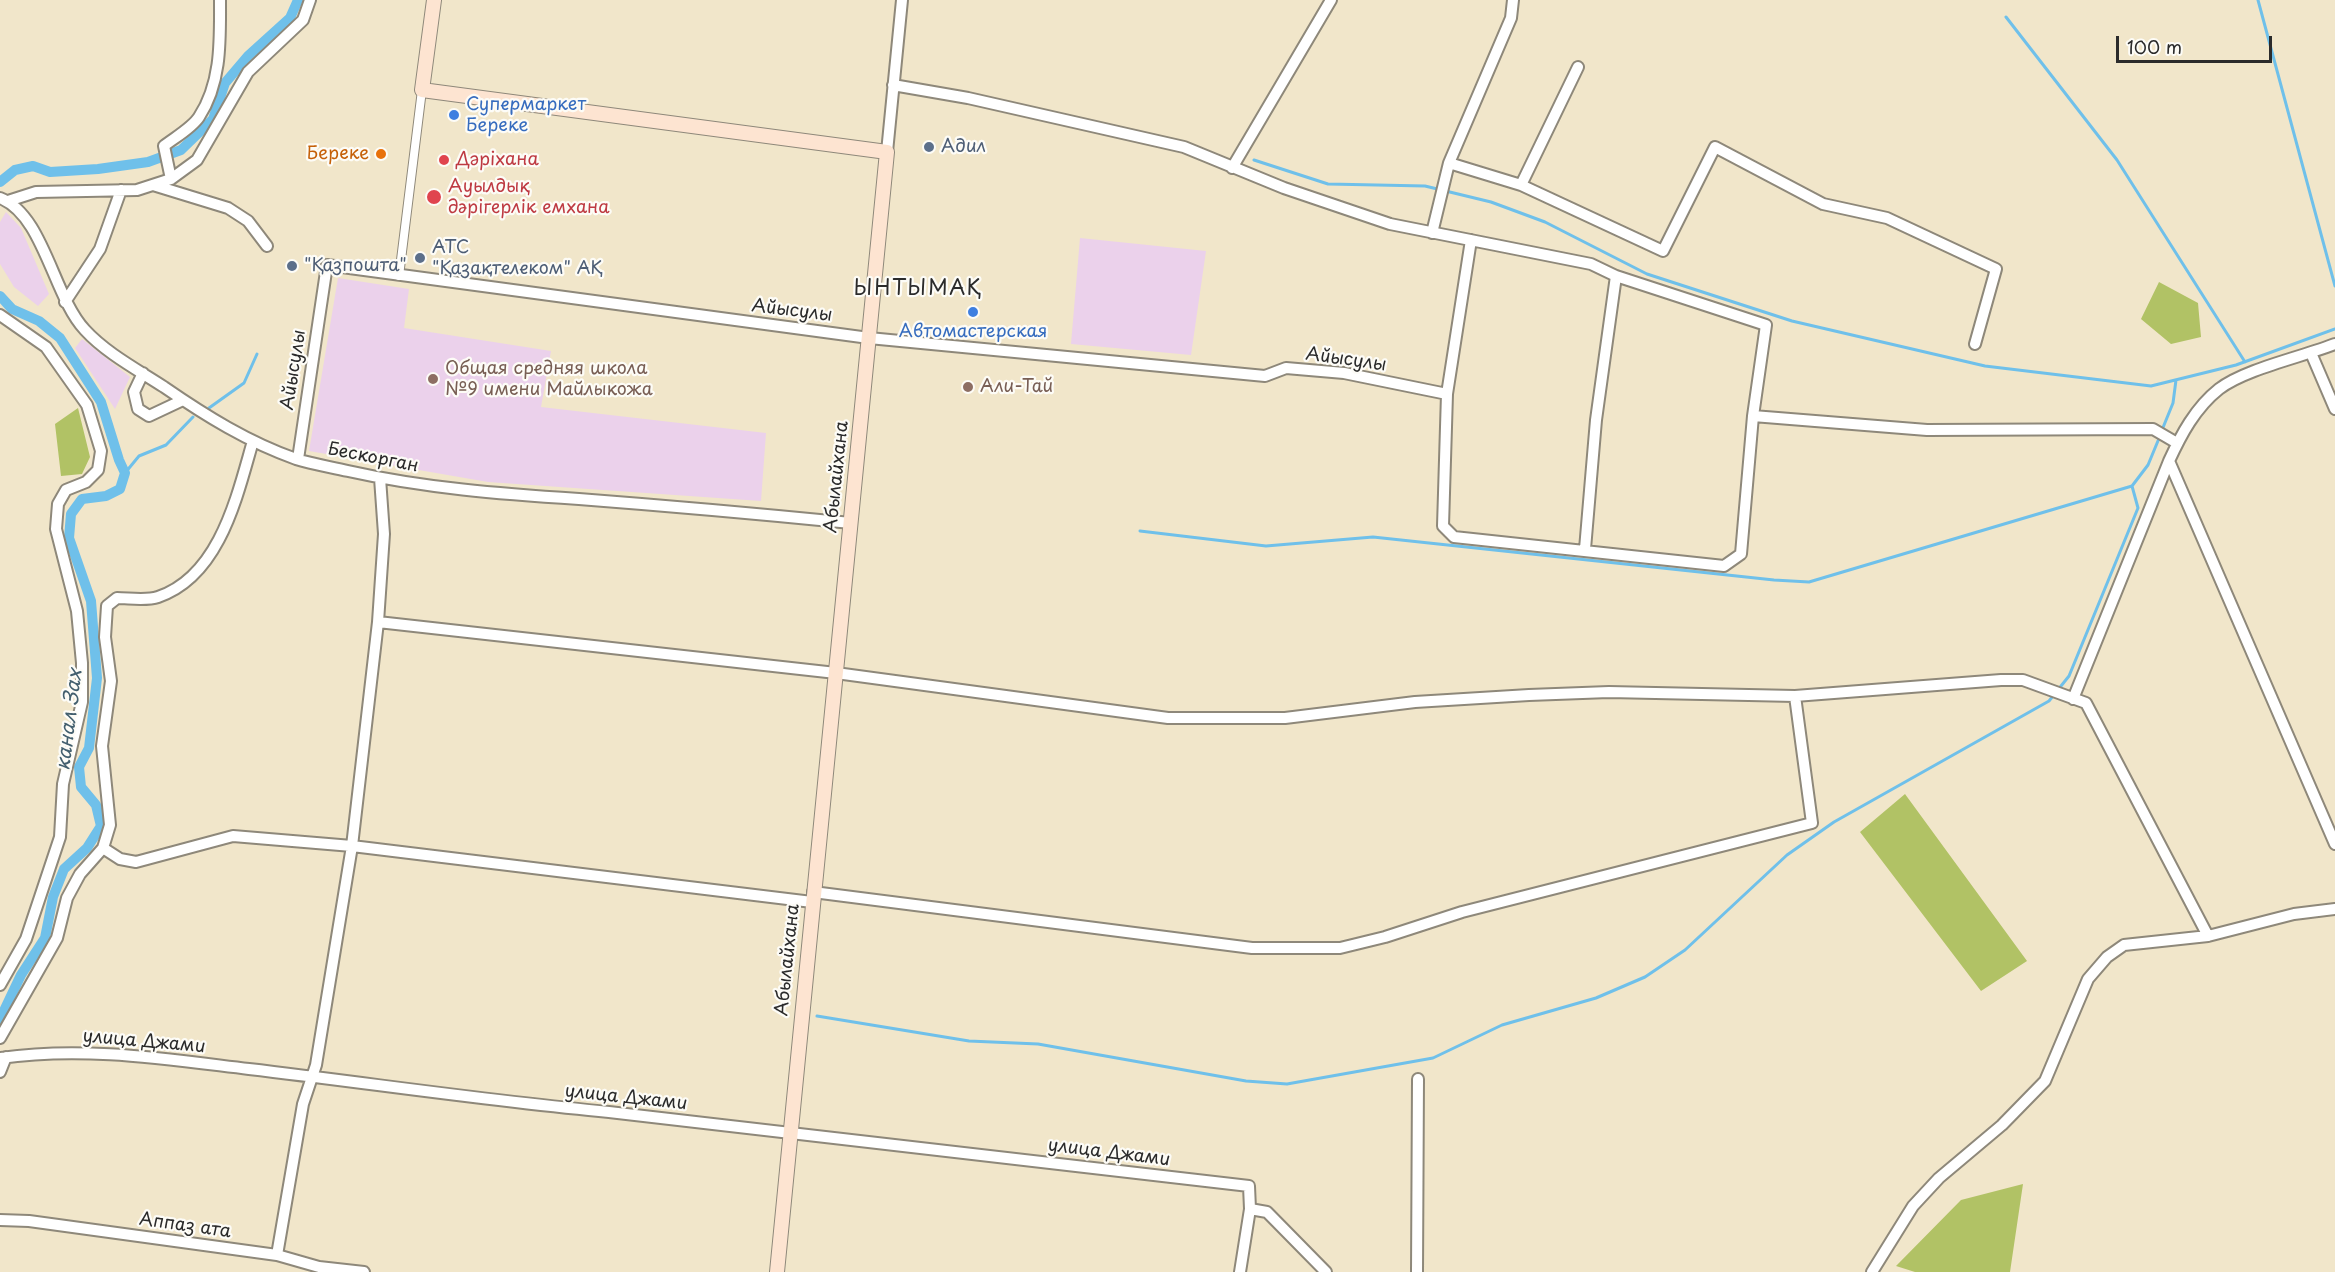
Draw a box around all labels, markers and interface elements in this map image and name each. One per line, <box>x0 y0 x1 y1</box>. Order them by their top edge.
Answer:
scale bar <box>2119 24 2275 62</box>
text: 100 m <box>2127 33 2182 60</box>
place label: Супермаркет Береке <box>466 94 586 136</box>
marker: Супермаркет Береке <box>447 108 461 122</box>
place label: Адил <box>941 136 986 158</box>
marker: Адил <box>922 140 936 154</box>
place label: Береке <box>307 143 369 165</box>
marker: Береке <box>374 147 388 161</box>
place label: Дәріхана <box>456 149 539 171</box>
marker: Дәріхана <box>437 153 451 167</box>
place label: Ауылдық дәрігерлік емхана <box>448 176 610 219</box>
marker: Ауылдық дәрігерлік емхана <box>425 188 443 206</box>
place label: АТС "Қазақтелеком" АҚ <box>432 237 602 280</box>
marker: АТС "Қазақтелеком" АҚ <box>413 251 427 265</box>
place label: "Қазпошта" <box>304 255 407 277</box>
marker: "Қазпошта" <box>285 259 299 273</box>
district label: ЫНТЫМАҚ <box>855 276 981 302</box>
street label: Айысулы <box>750 295 834 327</box>
marker: Автомастерская <box>966 305 980 319</box>
place label: Автомастерская <box>899 321 1047 343</box>
street label: Айысулы <box>277 328 311 412</box>
street label: Айысулы <box>1304 344 1388 376</box>
place label: Общая средняя школа №9 имени Майлыкожа <box>445 358 653 400</box>
marker: Общая средняя школа №9 имени Майлыкожа <box>426 372 440 386</box>
place label: Али-Тай <box>980 376 1053 398</box>
marker: Али-Тай <box>961 380 975 394</box>
street label: Абылайхана <box>820 420 854 534</box>
street label: Бескорган <box>326 439 420 477</box>
water label: канал Зах <box>52 668 88 772</box>
street label: Абылайхана <box>771 903 805 1017</box>
street label: улица Джами <box>82 1026 206 1058</box>
street label: улица Джами <box>564 1081 688 1115</box>
street label: улица Джами <box>1047 1135 1171 1171</box>
street label: Аппаз ата <box>138 1209 232 1243</box>

